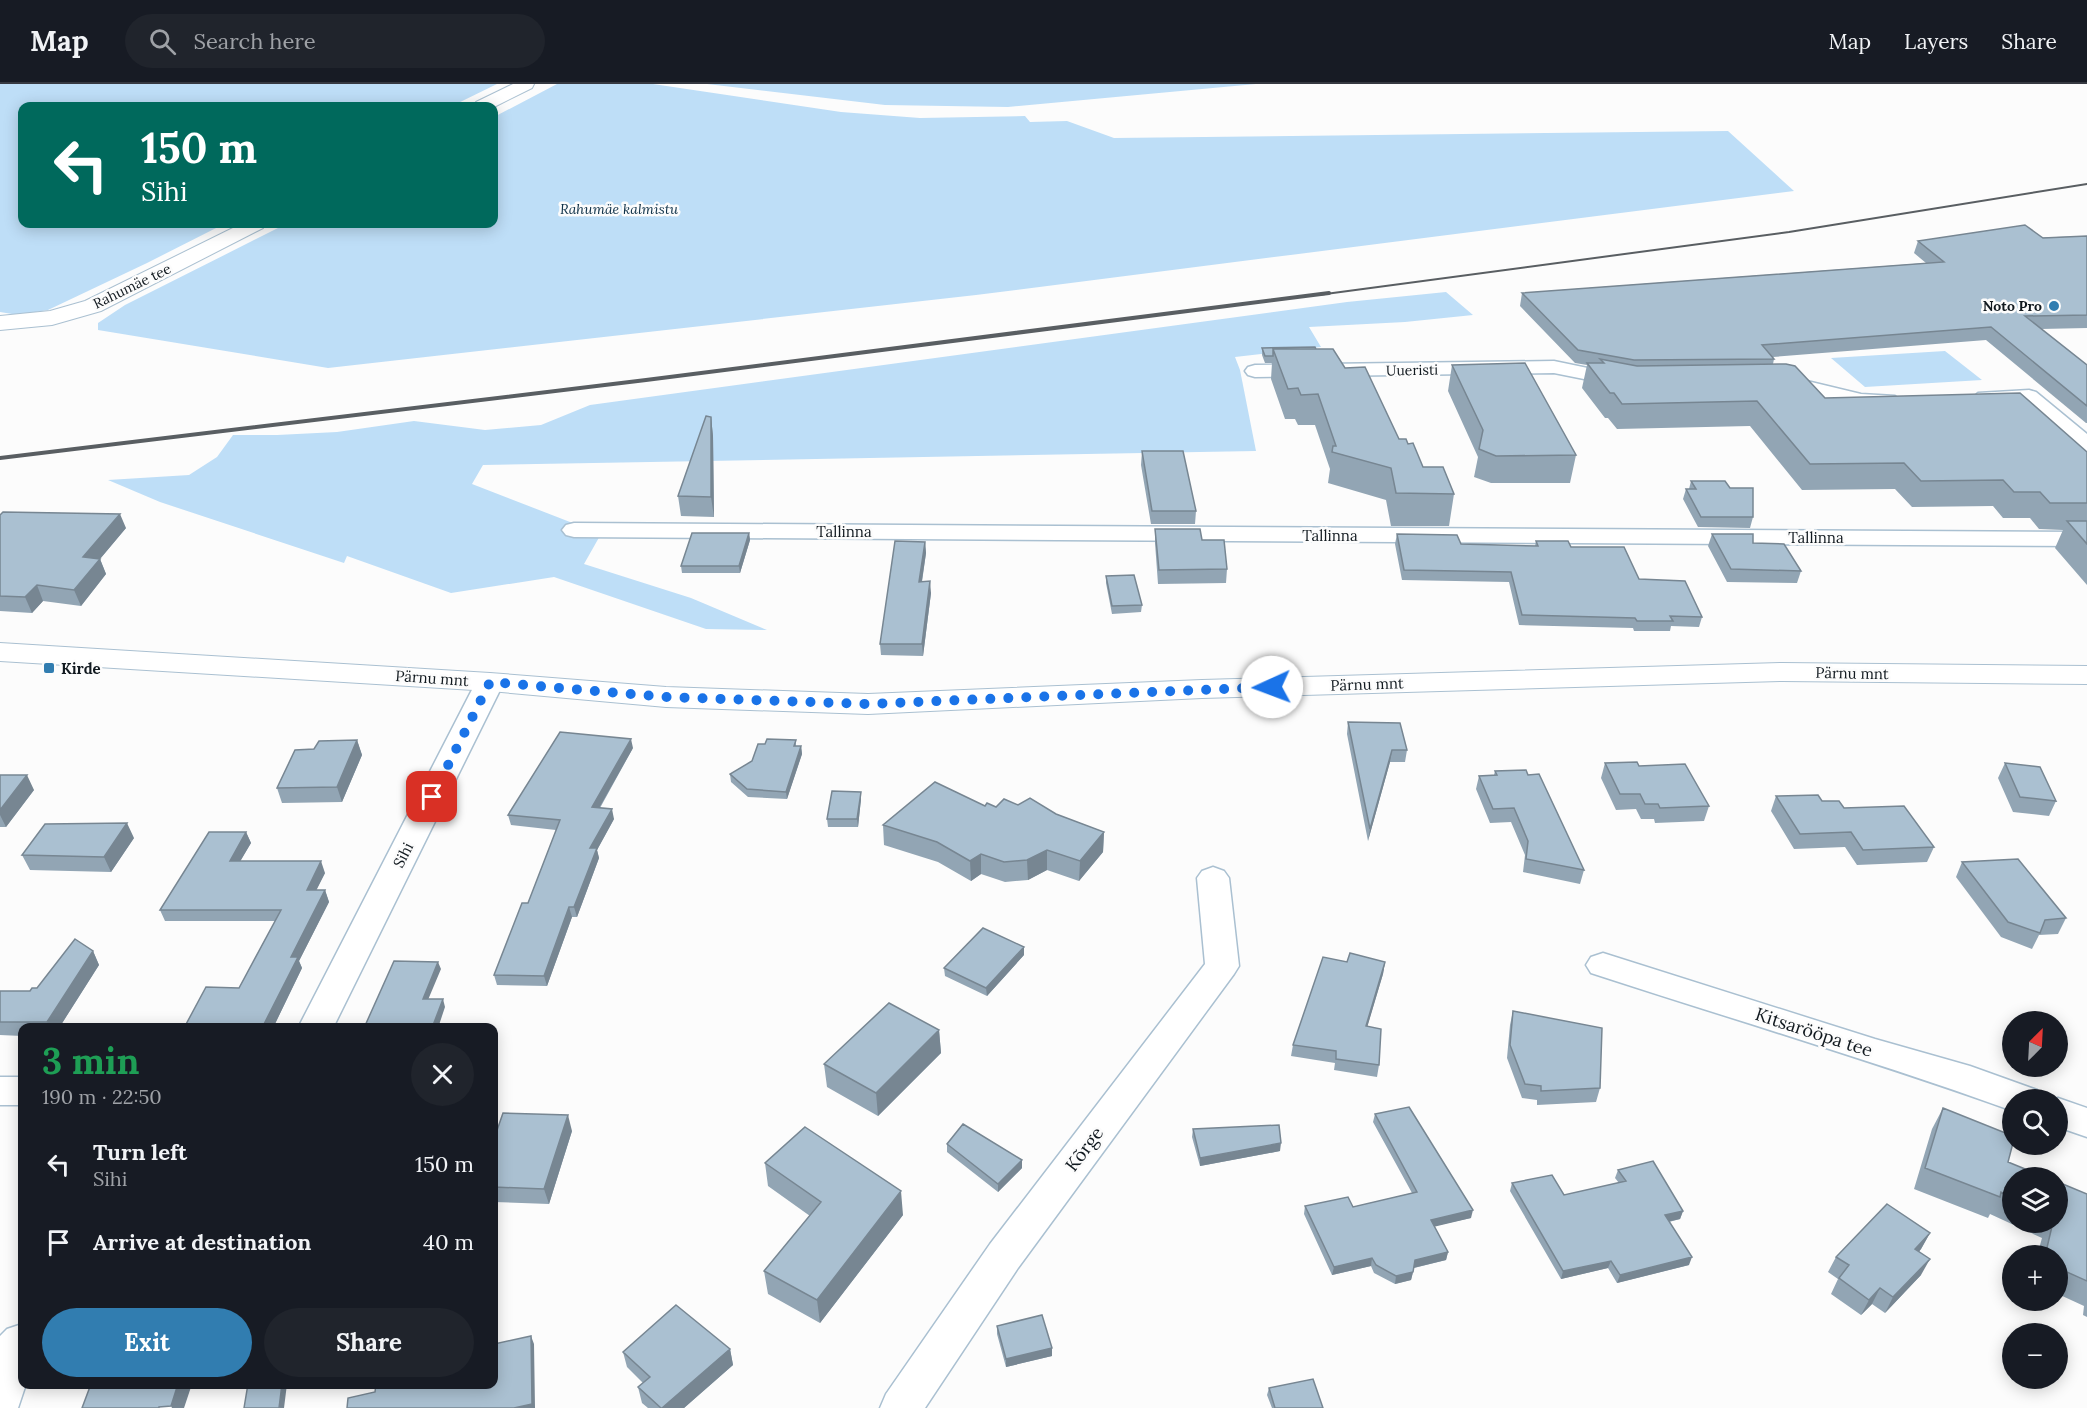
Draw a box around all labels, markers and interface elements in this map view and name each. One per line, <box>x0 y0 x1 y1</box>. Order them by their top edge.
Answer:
search box <box>125 14 545 68</box>
text: Map <box>30 23 89 59</box>
icon: search <box>146 25 179 58</box>
text: Search here <box>194 27 316 55</box>
text: Map <box>1828 28 1871 55</box>
text: Layers <box>1904 28 1968 55</box>
text: Share <box>2001 28 2057 55</box>
text: 150 m <box>141 121 257 175</box>
icon: left <box>42 126 120 204</box>
text: Sihi <box>141 174 188 208</box>
park label: Rahumäe kalmistu <box>560 200 679 218</box>
street label: Rahumäe tee <box>90 259 174 313</box>
place label: Noto Pro <box>1983 297 2042 315</box>
marker: Noto Pro <box>2047 299 2061 313</box>
street label: Uueristi <box>1386 361 1438 379</box>
street label: Tallinna <box>816 522 872 541</box>
street label: Tallinna <box>1302 526 1358 545</box>
street label: Tallinna <box>1788 528 1844 547</box>
position arrow <box>1240 655 1304 719</box>
place label: Kirde <box>61 659 101 678</box>
marker: Kirde <box>42 661 56 675</box>
street label: Pärnu mnt <box>1815 663 1889 683</box>
street label: Pärnu mnt <box>395 666 469 690</box>
street label: Pärnu mnt <box>1330 673 1404 695</box>
pin <box>406 771 457 822</box>
icon: arrive <box>415 780 448 813</box>
street label: Sihi <box>389 839 417 871</box>
street label: Kitsarööpa tee <box>1752 1002 1876 1062</box>
north arrow <box>2002 1011 2068 1077</box>
map controls <box>2002 1011 2068 1389</box>
text: 3 min <box>42 1038 140 1084</box>
button: close <box>411 1043 474 1106</box>
text: 190 m · 22:50 <box>42 1084 162 1109</box>
button: search <box>2002 1089 2068 1155</box>
street label: Kõrge <box>1060 1122 1108 1176</box>
text: Turn left <box>93 1138 187 1166</box>
icon: left <box>42 1148 75 1181</box>
text: 150 m <box>415 1150 474 1178</box>
text: Sihi <box>93 1166 127 1191</box>
button: layers <box>2002 1167 2068 1233</box>
icon: arrive <box>42 1226 75 1259</box>
text: Arrive at destination <box>93 1228 311 1256</box>
text: 40 m <box>423 1228 474 1256</box>
button: + <box>2002 1245 2068 1311</box>
button: Exit <box>42 1308 252 1377</box>
button: Share <box>264 1308 474 1377</box>
button: − <box>2002 1323 2068 1389</box>

